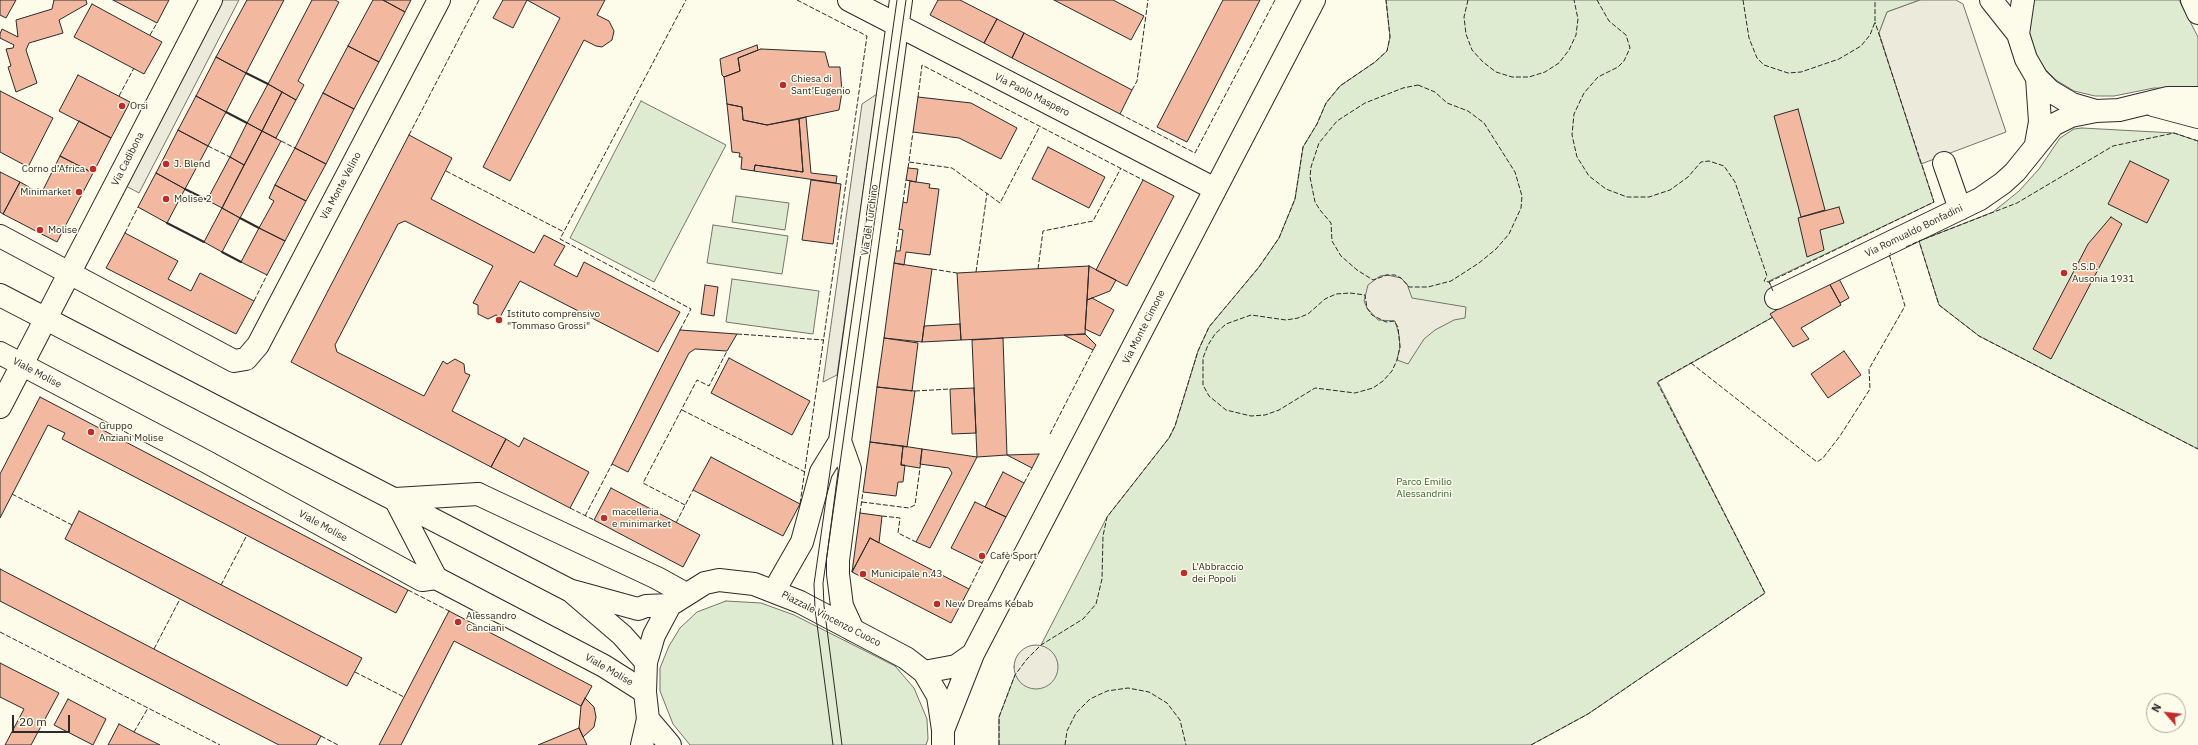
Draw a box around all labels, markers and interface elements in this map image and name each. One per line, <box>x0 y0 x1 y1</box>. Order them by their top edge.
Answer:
street label: Via Paolo Maspero <box>992 71 1072 119</box>
place label: Chiesa di Sant’Eugenio <box>791 73 850 96</box>
marker: Chiesa di Sant’Eugenio <box>778 80 788 90</box>
place label: Orsi <box>130 100 148 112</box>
marker: Orsi <box>117 101 127 111</box>
street label: Via Cadibona <box>109 130 147 188</box>
street label: Via Monte Velino <box>318 150 364 222</box>
place label: J. Blend <box>174 158 210 170</box>
marker: J. Blend <box>161 159 171 169</box>
place label: Corno d’Africa <box>22 163 85 175</box>
marker: Corno d’Africa <box>88 164 98 174</box>
street label: Via del Turchino <box>859 184 881 256</box>
place label: Minimarket <box>20 186 71 198</box>
marker: Minimarket <box>74 187 84 197</box>
place label: Molise 2 <box>174 193 212 205</box>
marker: Molise 2 <box>161 194 171 204</box>
street label: Via Romualdo Bonfadini <box>1863 202 1965 260</box>
place label: Molise <box>48 224 77 236</box>
marker: Molise <box>35 225 45 235</box>
place label: S.S.D. Ausonia 1931 <box>2072 261 2134 284</box>
marker: S.S.D. Ausonia 1931 <box>2059 268 2069 278</box>
street label: Via Monte Cimone <box>1120 288 1168 366</box>
place label: Istituto comprensivo "Tommaso Grossi" <box>507 308 600 332</box>
marker: Istituto comprensivo "Tommaso Grossi" <box>494 315 504 325</box>
street label: Viale Molise <box>10 355 64 391</box>
place label: Gruppo Anziani Molise <box>99 420 163 444</box>
marker: Gruppo Anziani Molise <box>86 427 96 437</box>
park label: Parco Emilio Alessandrini <box>1396 476 1452 500</box>
place label: macelleria e minimarket <box>612 506 671 530</box>
street label: Viale Molise <box>297 508 349 544</box>
marker: macelleria e minimarket <box>599 513 609 523</box>
place label: Cafè Sport <box>990 550 1037 562</box>
marker: Cafè Sport <box>977 551 987 561</box>
place label: L’Abbraccio dei Popoli <box>1192 561 1244 584</box>
place label: Municipale n.43 <box>871 568 943 580</box>
marker: L’Abbraccio dei Popoli <box>1179 568 1189 578</box>
marker: Municipale n.43 <box>858 569 868 579</box>
street label: Piazzale Vincenzo Cuoco <box>779 589 883 649</box>
place label: New Dreams Kebab <box>945 598 1033 610</box>
marker: New Dreams Kebab <box>932 599 942 609</box>
place label: Alessandro Canciani <box>466 610 516 634</box>
marker: Alessandro Canciani <box>453 617 463 627</box>
street label: Viale Molise <box>583 651 635 689</box>
north arrow <box>2146 693 2186 733</box>
text: N <box>2148 701 2164 715</box>
scale bar <box>14 707 72 733</box>
text: 20 m <box>19 714 47 729</box>

